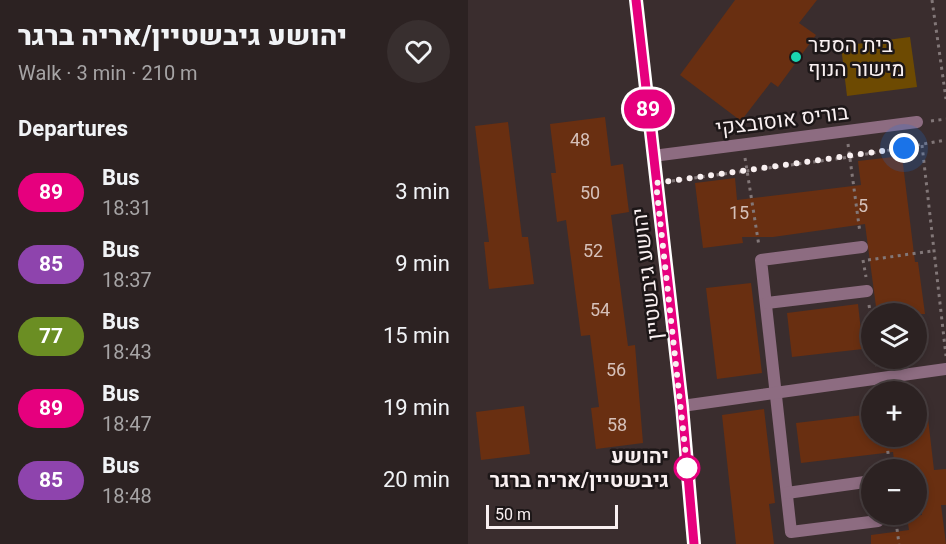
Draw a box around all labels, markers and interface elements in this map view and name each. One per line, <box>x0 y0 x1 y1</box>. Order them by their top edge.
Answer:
text: יהושע גיבשטיין/אריה ברגר <box>18 16 347 57</box>
button: heart <box>387 20 450 83</box>
place label: בית הספר מישור הנוף <box>808 30 905 85</box>
marker: בית הספר מישור הנוף <box>789 50 803 64</box>
text: Walk · 3 min · 210 m <box>18 59 198 88</box>
line badge: 89 <box>621 90 675 128</box>
text: 89 <box>636 94 660 125</box>
street label: בוריס אוסובצקי <box>714 97 850 144</box>
text: Departures <box>18 113 128 145</box>
house number: 48 <box>570 127 590 154</box>
your location <box>889 133 919 163</box>
text: Bus <box>102 162 140 194</box>
text: 3 min <box>395 176 450 208</box>
text: 89 <box>39 177 63 208</box>
house number: 50 <box>580 180 600 207</box>
house number: 5 <box>858 193 868 220</box>
text: 18:31 <box>102 194 152 223</box>
house number: 15 <box>729 200 749 227</box>
street label: יהושע גיבשטיין <box>624 206 671 342</box>
text: Bus <box>102 234 140 266</box>
house number: 52 <box>583 238 603 265</box>
text: 9 min <box>395 248 450 280</box>
text: 85 <box>39 249 63 280</box>
text: 18:37 <box>102 266 152 295</box>
house number: 54 <box>590 297 610 324</box>
map controls <box>861 303 927 525</box>
button: layers <box>861 303 927 369</box>
text: Bus <box>102 306 140 338</box>
text: 15 min <box>383 320 450 352</box>
text: 77 <box>39 321 63 352</box>
text: 18:43 <box>102 338 152 367</box>
house number: 56 <box>606 357 626 384</box>
text: Bus <box>102 378 140 410</box>
button: + <box>861 381 927 447</box>
text: 19 min <box>383 392 450 424</box>
text: 89 <box>39 393 63 424</box>
text: 18:47 <box>102 410 152 439</box>
house number: 58 <box>607 412 627 439</box>
place label: יהושע גיבשטיין/אריה ברגר <box>490 441 669 496</box>
text: Bus <box>102 450 140 482</box>
marker: יהושע גיבשטיין/אריה ברגר <box>674 455 700 481</box>
button: − <box>861 459 927 525</box>
text: 20 min <box>383 464 450 496</box>
text: 85 <box>39 465 63 496</box>
text: 18:48 <box>102 482 152 511</box>
scale bar <box>486 502 618 530</box>
text: 50 m <box>495 503 531 527</box>

